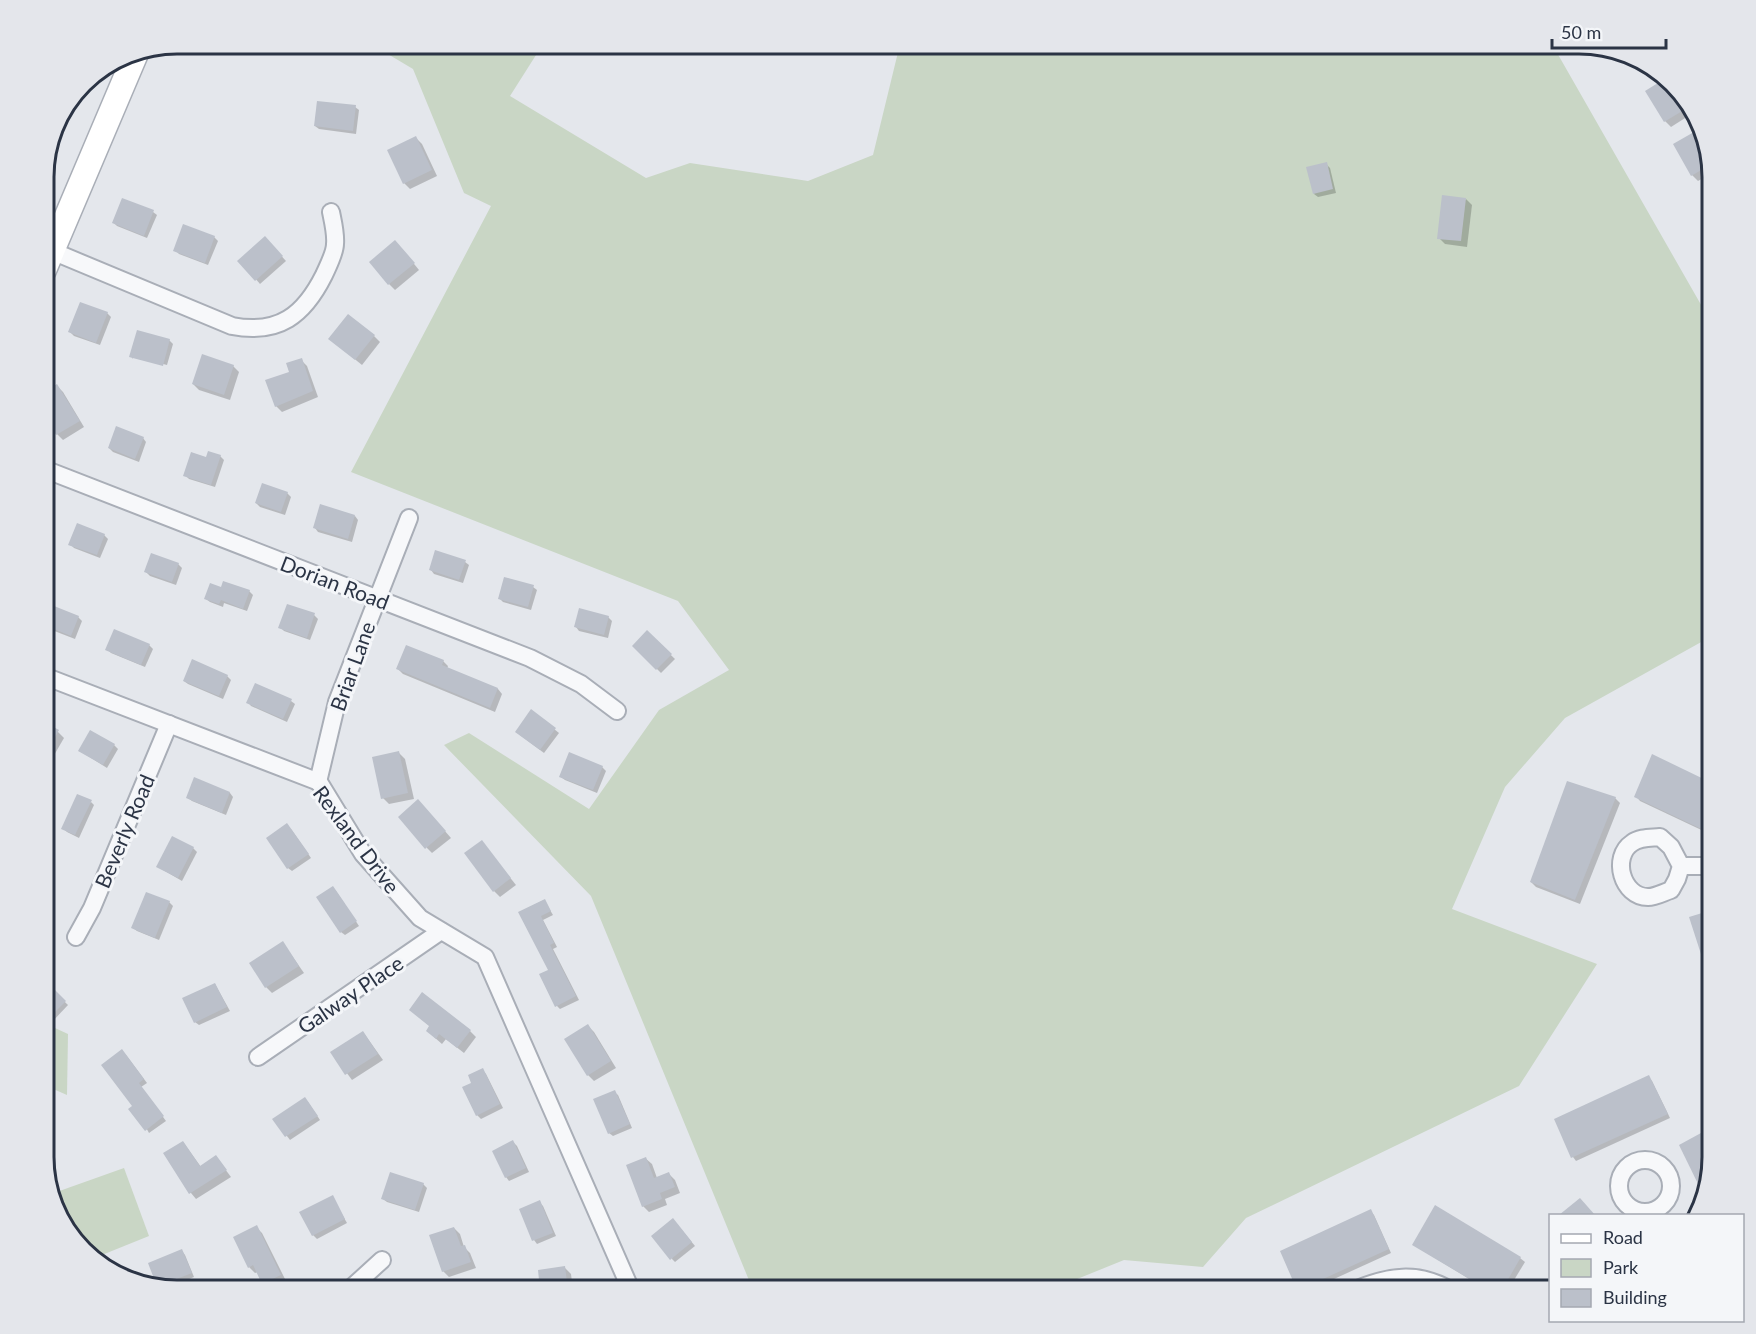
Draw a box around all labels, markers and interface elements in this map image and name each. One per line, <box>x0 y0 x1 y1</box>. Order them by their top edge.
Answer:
scale bar <box>1552 12 1666 50</box>
text: 50 m <box>1561 21 1601 43</box>
street label: Dorian Road <box>277 550 393 614</box>
street label: Briar Lane <box>324 618 380 714</box>
street label: Beverly Road <box>89 771 159 891</box>
street label: Rexland Drive <box>308 780 406 898</box>
street label: Galway Place <box>293 950 407 1038</box>
legend <box>1549 1214 1744 1322</box>
text: Road <box>1603 1226 1643 1248</box>
text: Park <box>1603 1256 1639 1278</box>
text: Building <box>1603 1286 1667 1308</box>

